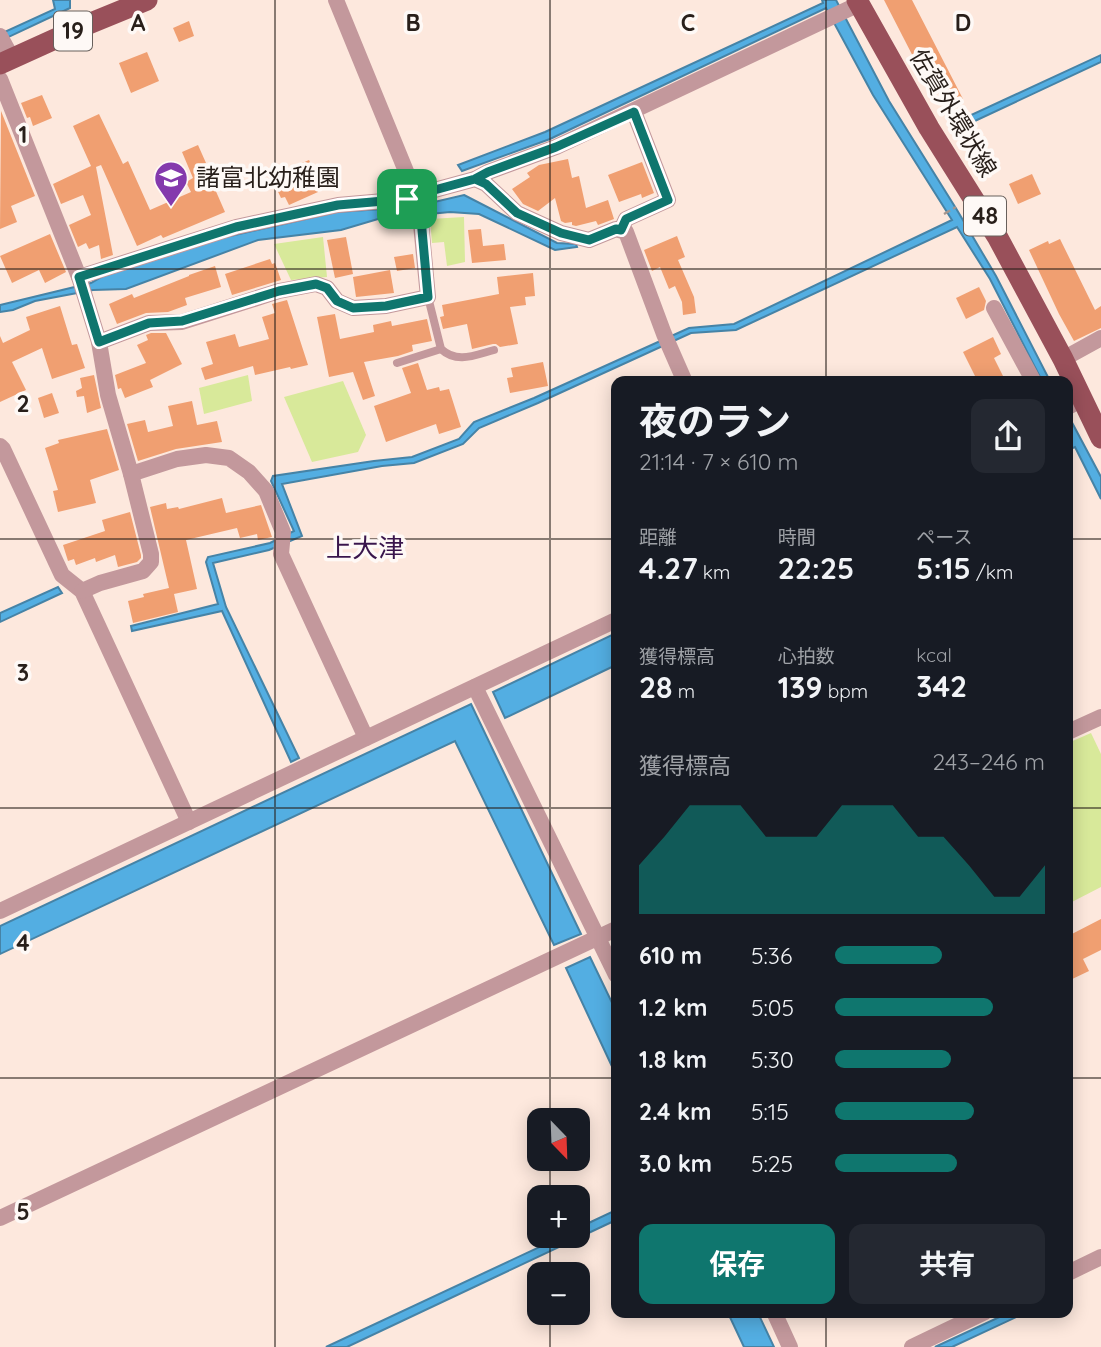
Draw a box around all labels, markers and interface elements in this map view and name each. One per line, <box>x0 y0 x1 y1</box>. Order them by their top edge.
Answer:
text: A <box>131 8 146 37</box>
text: B <box>405 8 421 37</box>
text: C <box>681 8 695 37</box>
text: D <box>955 8 971 37</box>
road number: 19 <box>54 12 92 50</box>
street label: 佐賀外環状線 <box>904 43 1004 182</box>
text: 1 <box>19 120 27 149</box>
school or university icon: 諸富北幼稚園 <box>152 159 190 208</box>
place label: 諸富北幼稚園 <box>196 162 340 192</box>
pin <box>377 169 437 229</box>
icon: arrive <box>388 180 426 218</box>
road number: 48 <box>964 196 1006 236</box>
text: 2 <box>16 389 30 418</box>
text: 夜のラン <box>639 397 791 445</box>
button: share <box>971 399 1045 473</box>
text: 21:14 · 7 × 610 m <box>639 447 799 476</box>
text: 距離 <box>639 525 677 549</box>
text: 時間 <box>778 525 816 549</box>
text: ペース <box>916 525 972 549</box>
district label: 上大津 <box>326 531 404 564</box>
text: 4.27 <box>639 549 698 587</box>
text: 22:25 <box>778 549 854 587</box>
text: 5:15 <box>916 549 971 587</box>
text: km <box>698 560 730 584</box>
text: /km <box>971 560 1013 584</box>
text: kcal <box>916 643 952 667</box>
text: 獲得標高 <box>639 644 715 668</box>
text: 心拍数 <box>778 644 835 668</box>
text: 3 <box>17 658 29 687</box>
text: 342 <box>916 667 967 705</box>
text: 28 <box>639 668 673 706</box>
text: 139 <box>778 668 822 706</box>
text: m <box>673 679 695 703</box>
text: bpm <box>822 679 868 703</box>
text: 243–246 m <box>933 747 1045 776</box>
text: 獲得標高 <box>639 751 731 780</box>
text: 4 <box>16 928 30 957</box>
text: 610 m <box>639 941 702 970</box>
text: 5:36 <box>751 941 792 970</box>
text: 1.2 km <box>639 993 708 1022</box>
text: 5:05 <box>751 993 794 1022</box>
text: 1.8 km <box>639 1045 707 1074</box>
text: 5:30 <box>751 1045 794 1074</box>
text: 2.4 km <box>639 1097 711 1126</box>
text: 5:15 <box>751 1097 789 1126</box>
north arrow <box>527 1108 590 1171</box>
map controls <box>527 1108 590 1325</box>
text: 3.0 km <box>639 1149 712 1178</box>
text: 5:25 <box>751 1149 793 1178</box>
button: + <box>527 1185 590 1248</box>
text: 5 <box>16 1197 30 1226</box>
button: 保存 <box>639 1224 835 1304</box>
button: 共有 <box>849 1224 1045 1304</box>
button: − <box>527 1262 590 1325</box>

